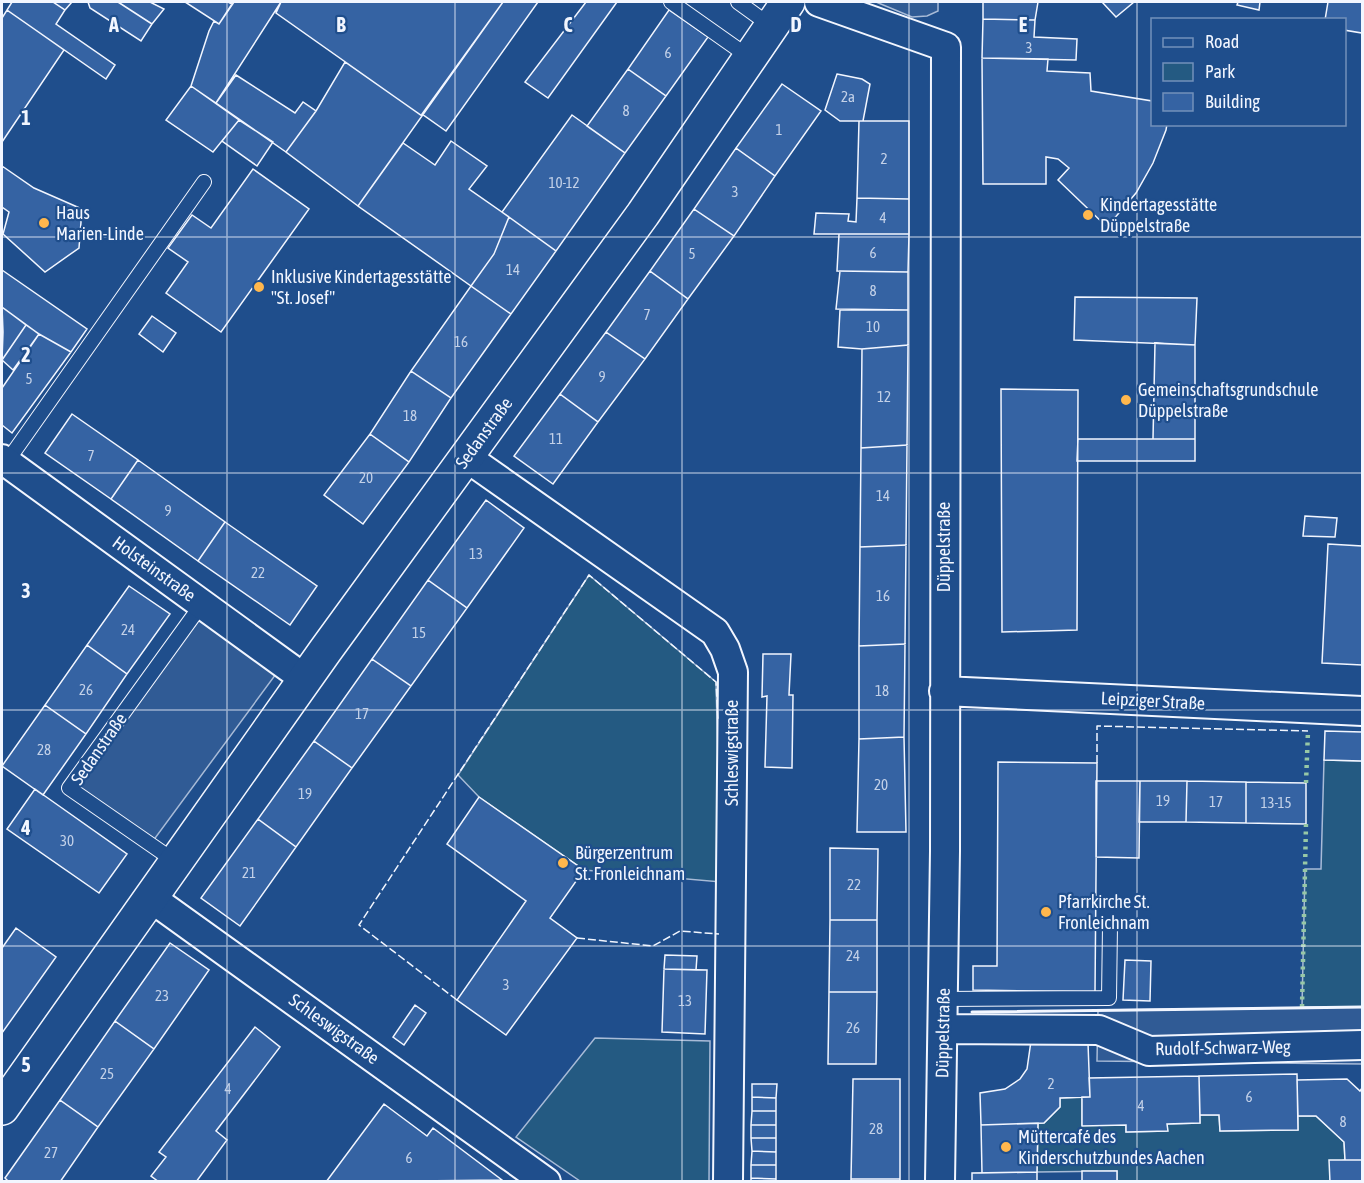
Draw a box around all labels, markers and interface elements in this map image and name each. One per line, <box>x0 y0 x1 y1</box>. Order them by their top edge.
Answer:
text: A <box>108 13 119 36</box>
text: B <box>336 13 346 36</box>
text: C <box>564 13 573 36</box>
text: D <box>790 13 802 36</box>
text: E <box>1019 13 1028 36</box>
legend <box>1151 18 1346 126</box>
text: Road <box>1205 31 1239 52</box>
house number: 3 <box>1025 39 1033 56</box>
house number: 6 <box>664 44 672 61</box>
text: Park <box>1205 61 1235 82</box>
house number: 2a <box>841 88 855 105</box>
text: Building <box>1205 91 1260 112</box>
house number: 8 <box>622 102 630 119</box>
text: 1 <box>21 106 31 129</box>
house number: 1 <box>775 121 783 138</box>
house number: 2 <box>880 150 888 167</box>
house number: 10-12 <box>548 174 580 191</box>
house number: 3 <box>731 183 739 200</box>
place label: Kindertagesstätte Düppelstraße <box>1100 194 1217 236</box>
place label: Haus Marien-Linde <box>56 202 144 244</box>
marker: Kindertagesstätte Düppelstraße <box>1081 208 1095 222</box>
house number: 4 <box>879 209 887 226</box>
marker: Haus Marien-Linde <box>37 216 51 230</box>
house number: 6 <box>869 244 877 261</box>
house number: 5 <box>688 245 696 262</box>
house number: 14 <box>506 261 520 278</box>
place label: Inklusive Kindertagesstätte "St. Josef" <box>271 266 451 308</box>
marker: Inklusive Kindertagesstätte "St. Josef" <box>252 280 266 294</box>
house number: 8 <box>869 282 877 299</box>
house number: 7 <box>643 306 651 323</box>
house number: 10 <box>866 318 880 335</box>
house number: 16 <box>454 333 468 350</box>
text: 2 <box>21 343 31 366</box>
house number: 9 <box>598 368 606 385</box>
house number: 5 <box>25 370 33 387</box>
place label: Gemeinschaftsgrundschule Düppelstraße <box>1138 379 1319 421</box>
house number: 12 <box>877 388 891 405</box>
street label: Sedanstraße <box>451 393 516 472</box>
marker: Gemeinschaftsgrundschule Düppelstraße <box>1119 393 1133 407</box>
house number: 18 <box>403 407 417 424</box>
house number: 11 <box>549 430 563 447</box>
house number: 7 <box>87 447 95 464</box>
house number: 20 <box>359 469 373 486</box>
house number: 14 <box>876 487 890 504</box>
house number: 9 <box>164 502 172 519</box>
street label: Düppelstraße <box>933 502 954 592</box>
street label: Holsteinstraße <box>109 531 200 606</box>
house number: 13 <box>469 545 483 562</box>
house number: 22 <box>251 564 265 581</box>
text: 3 <box>21 579 31 602</box>
house number: 16 <box>876 587 890 604</box>
house number: 24 <box>121 621 135 638</box>
house number: 15 <box>412 624 426 641</box>
house number: 26 <box>79 681 93 698</box>
house number: 18 <box>875 682 889 699</box>
street label: Leipziger Straße <box>1100 687 1206 714</box>
street label: Schleswigstraße <box>721 700 742 806</box>
house number: 17 <box>355 705 369 722</box>
street label: Sedanstraße <box>66 709 131 789</box>
house number: 28 <box>37 741 51 758</box>
house number: 20 <box>874 776 888 793</box>
house number: 19 <box>298 785 312 802</box>
house number: 19 <box>1156 792 1170 809</box>
house number: 17 <box>1209 793 1223 810</box>
house number: 13-15 <box>1260 794 1292 811</box>
text: 4 <box>20 816 31 839</box>
house number: 30 <box>60 832 74 849</box>
place label: Bürgerzentrum St. Fronleichnam <box>575 842 685 884</box>
marker: Bürgerzentrum St. Fronleichnam <box>556 856 570 870</box>
house number: 21 <box>242 864 256 881</box>
house number: 22 <box>847 876 861 893</box>
place label: Pfarrkirche St. Fronleichnam <box>1058 891 1150 933</box>
marker: Pfarrkirche St. Fronleichnam <box>1039 905 1053 919</box>
house number: 24 <box>846 947 860 964</box>
house number: 3 <box>502 976 510 993</box>
house number: 23 <box>155 987 169 1004</box>
street label: Düppelstraße <box>931 988 954 1078</box>
street label: Schleswigstraße <box>285 989 383 1068</box>
house number: 13 <box>678 992 692 1009</box>
house number: 26 <box>846 1019 860 1036</box>
street label: Rudolf-Schwarz-Weg <box>1155 1036 1291 1059</box>
text: 5 <box>21 1053 31 1076</box>
house number: 25 <box>100 1065 114 1082</box>
house number: 2 <box>1047 1075 1055 1092</box>
house number: 4 <box>224 1080 232 1097</box>
house number: 6 <box>1245 1088 1253 1105</box>
house number: 4 <box>1137 1097 1145 1114</box>
house number: 8 <box>1339 1113 1347 1130</box>
house number: 28 <box>869 1120 883 1137</box>
place label: Müttercafé des Kinderschutzbundes Aachen <box>1018 1126 1205 1168</box>
marker: Müttercafé des Kinderschutzbundes Aachen <box>999 1140 1013 1154</box>
house number: 27 <box>44 1144 58 1161</box>
house number: 6 <box>405 1149 413 1166</box>

